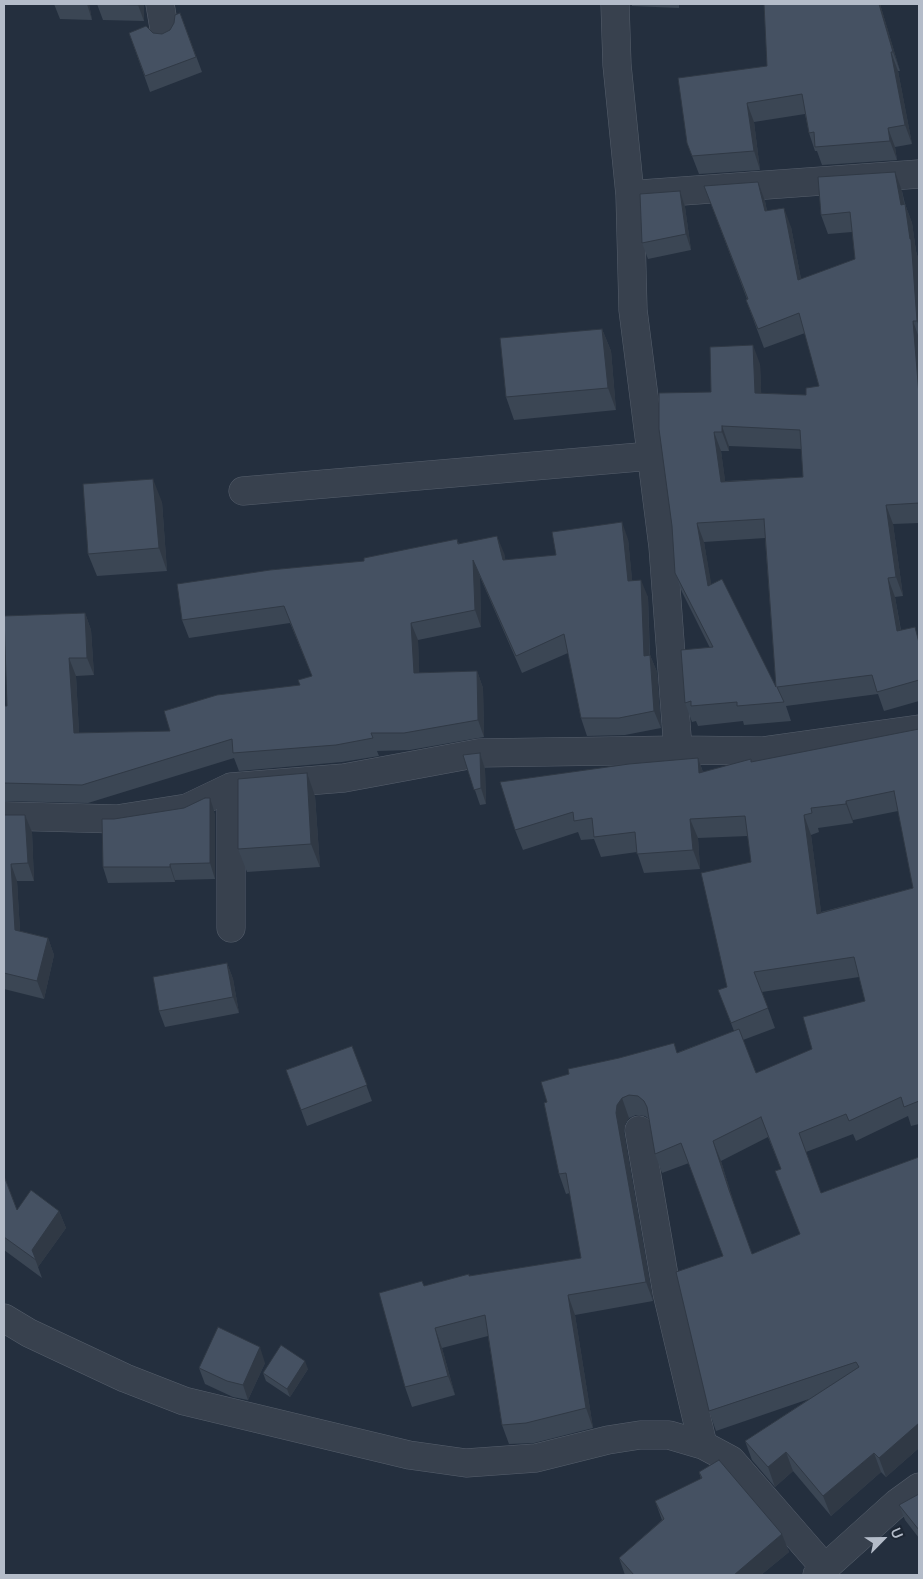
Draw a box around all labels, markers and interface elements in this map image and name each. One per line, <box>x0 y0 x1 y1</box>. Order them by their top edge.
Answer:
north arrow <box>858 1514 908 1564</box>
text: U <box>887 1525 908 1541</box>

